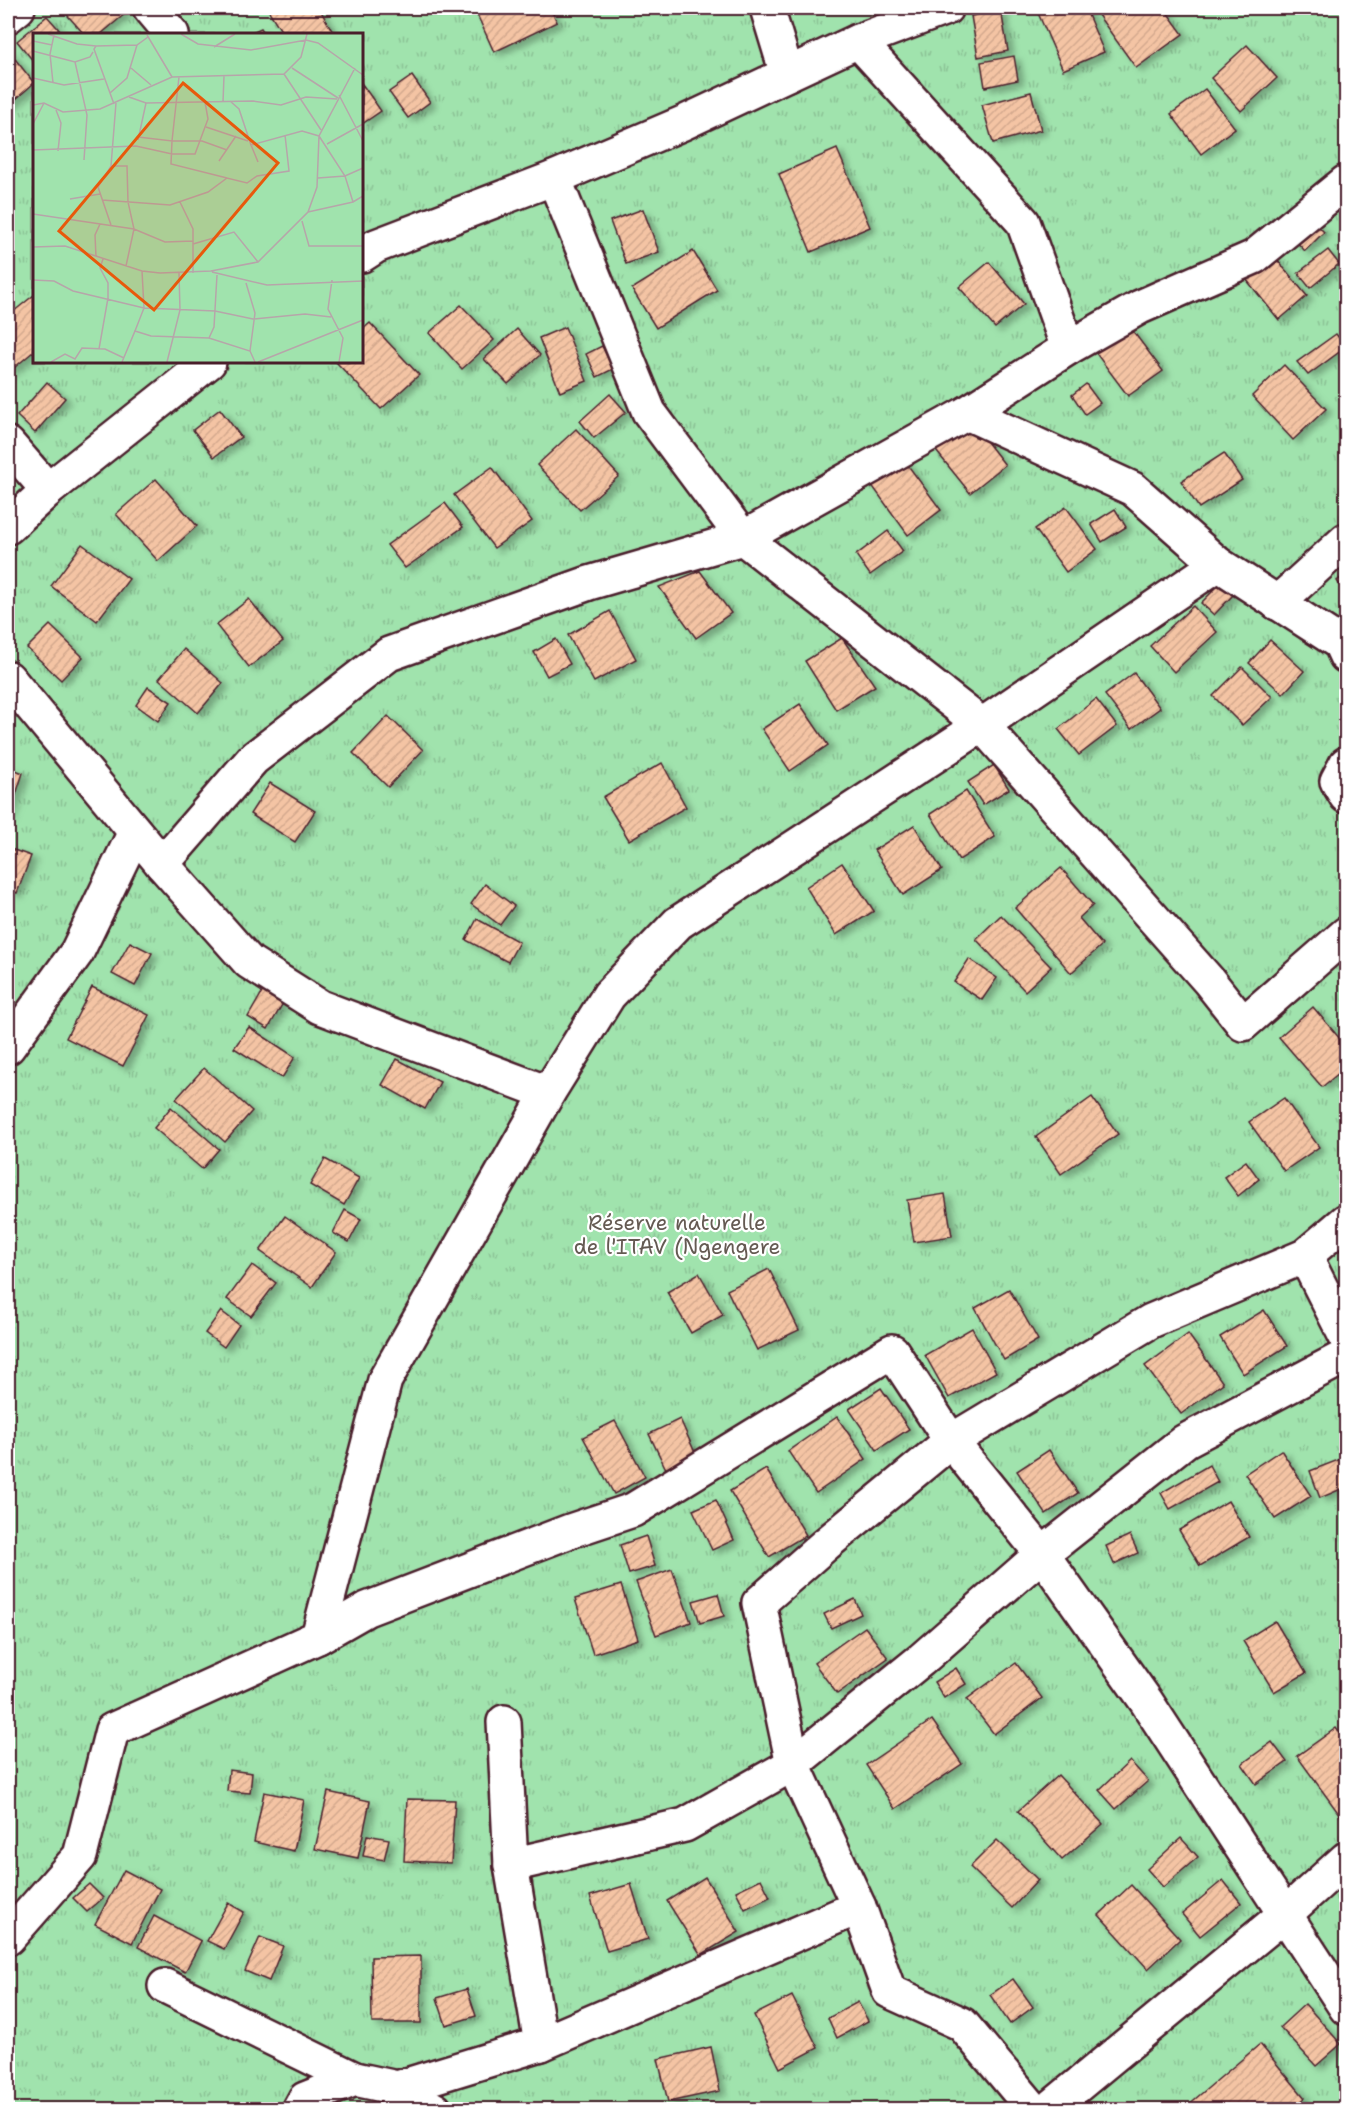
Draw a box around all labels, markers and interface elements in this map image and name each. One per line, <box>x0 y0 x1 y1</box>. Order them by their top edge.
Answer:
inset map <box>33 33 363 363</box>
park label: Réserve naturelle de l'ITAV (Ngengere <box>574 1209 780 1261</box>

